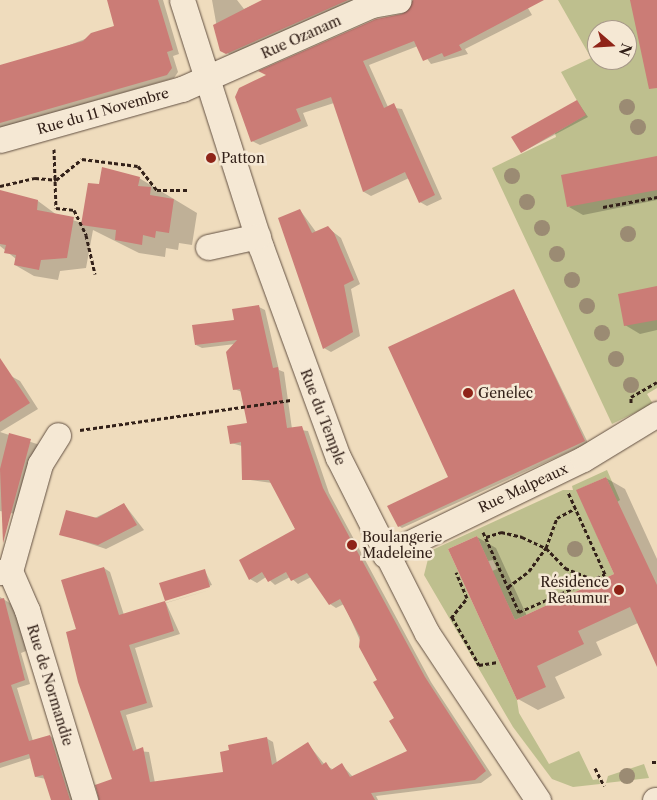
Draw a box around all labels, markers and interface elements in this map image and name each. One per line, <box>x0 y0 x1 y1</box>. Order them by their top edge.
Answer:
street label: Rue Ozanam <box>258 12 344 62</box>
north arrow <box>587 20 637 70</box>
text: N <box>615 41 636 58</box>
street label: Rue du 11 Novembre <box>35 84 171 138</box>
place label: Patton <box>221 150 265 166</box>
marker: Patton <box>205 152 217 164</box>
street label: Rue du Temple <box>297 366 349 468</box>
place label: Genelec <box>478 385 533 401</box>
marker: Genelec <box>462 387 474 399</box>
street label: Rue Malpeaux <box>476 460 570 516</box>
place label: Boulangerie Madeleine <box>362 529 442 562</box>
marker: Boulangerie Madeleine <box>346 539 358 551</box>
place label: Résidence Reaumur <box>540 574 609 606</box>
marker: Résidence Reaumur <box>613 584 625 596</box>
street label: Rue de Normandie <box>24 622 76 748</box>

